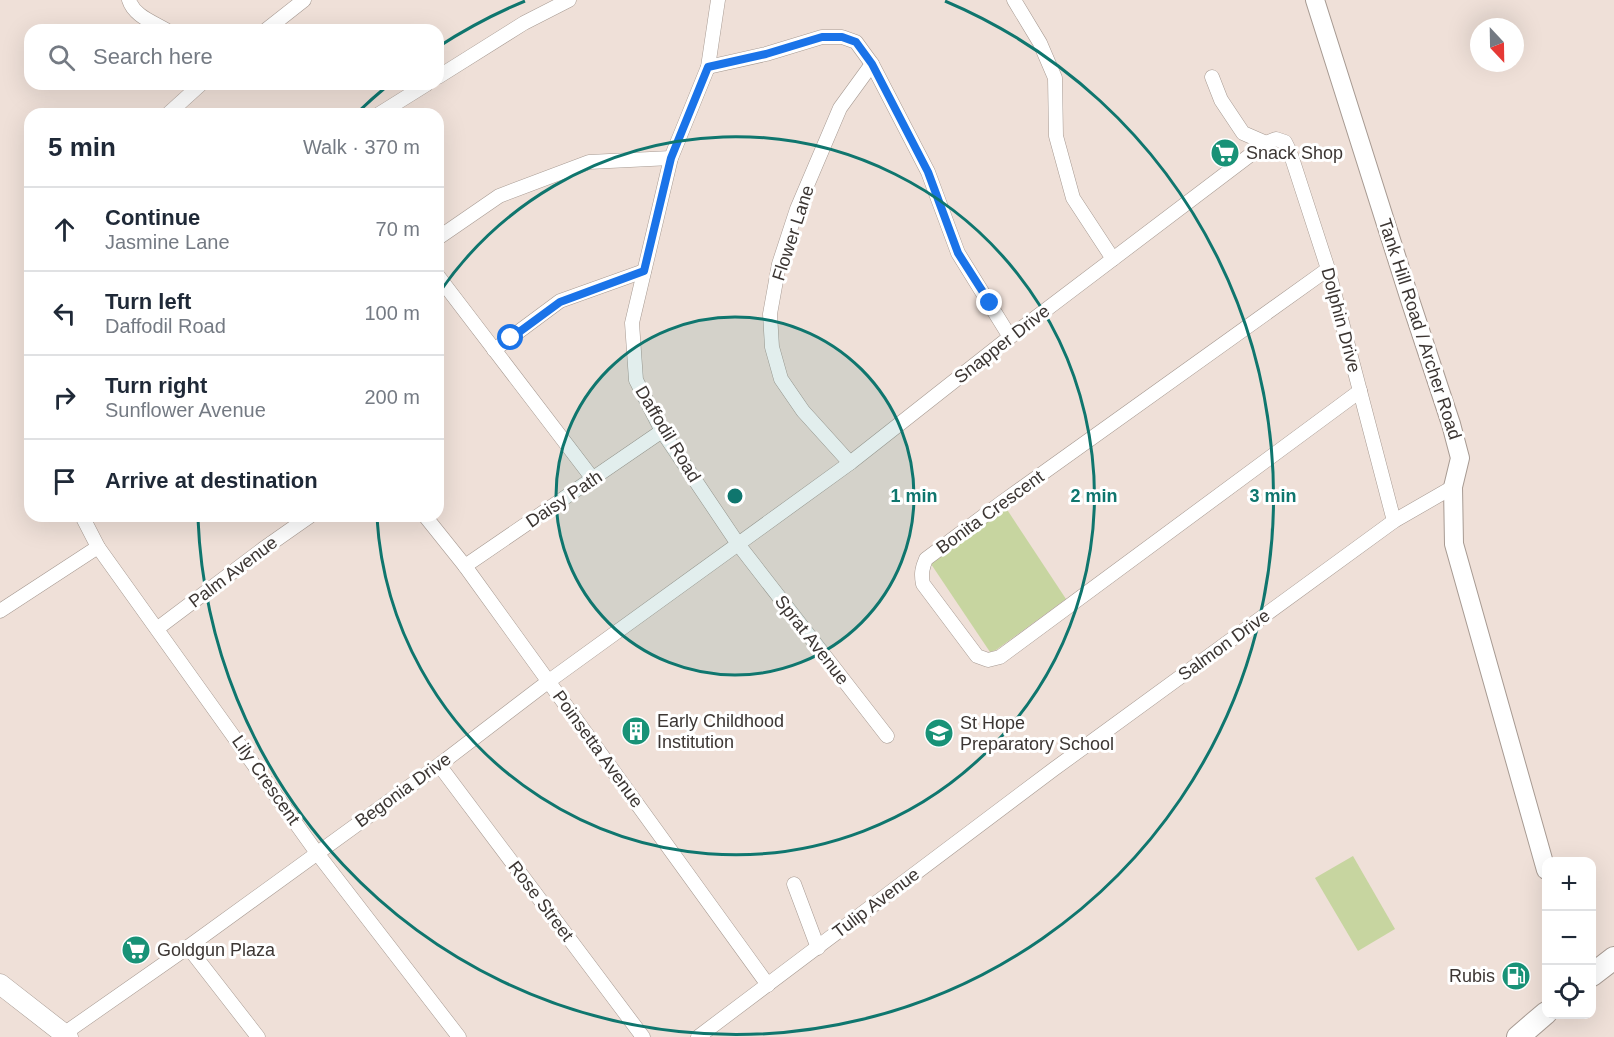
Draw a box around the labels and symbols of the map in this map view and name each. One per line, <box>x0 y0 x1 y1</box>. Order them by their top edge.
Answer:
north arrow <box>1470 18 1524 72</box>
supermarket icon: Snack Shop <box>1209 137 1241 169</box>
place label: Snack Shop <box>1246 143 1343 163</box>
street label: Flower Lane <box>768 183 818 283</box>
street label: Tank Hill Road / Archer Road <box>1375 216 1465 442</box>
street label: Dolphin Drive <box>1317 265 1365 375</box>
route end <box>976 289 1002 315</box>
street label: Snapper Drive <box>951 301 1053 387</box>
route start <box>497 324 523 350</box>
street label: Daffodil Road <box>631 382 705 486</box>
street label: Daisy Path <box>522 466 606 532</box>
street label: Bonita Crescent <box>932 466 1048 558</box>
centre of rings <box>725 486 745 506</box>
text: 1 min <box>890 486 938 506</box>
text: 2 min <box>1070 486 1118 506</box>
text: 3 min <box>1249 486 1297 506</box>
street label: Palm Avenue <box>185 532 281 612</box>
street label: Sprat Avenue <box>771 591 853 689</box>
street label: Salmon Drive <box>1174 605 1274 685</box>
street label: Poinsetta Avenue <box>549 687 647 811</box>
place label: Early Childhood Institution <box>657 711 784 752</box>
place label: St Hope Preparatory School <box>960 713 1114 754</box>
building icon: Early Childhood Institution <box>620 715 652 747</box>
school or university icon: St Hope Preparatory School <box>923 717 955 749</box>
street label: Lily Crescent <box>228 732 304 828</box>
street label: Begonia Drive <box>351 749 455 831</box>
street label: Rose Street <box>504 857 578 945</box>
street label: Tulip Avenue <box>829 864 923 942</box>
supermarket icon: Goldgun Plaza <box>120 934 152 966</box>
place label: Goldgun Plaza <box>157 940 276 960</box>
fuel station icon: Rubis <box>1500 960 1532 992</box>
place label: Rubis <box>1449 966 1495 986</box>

